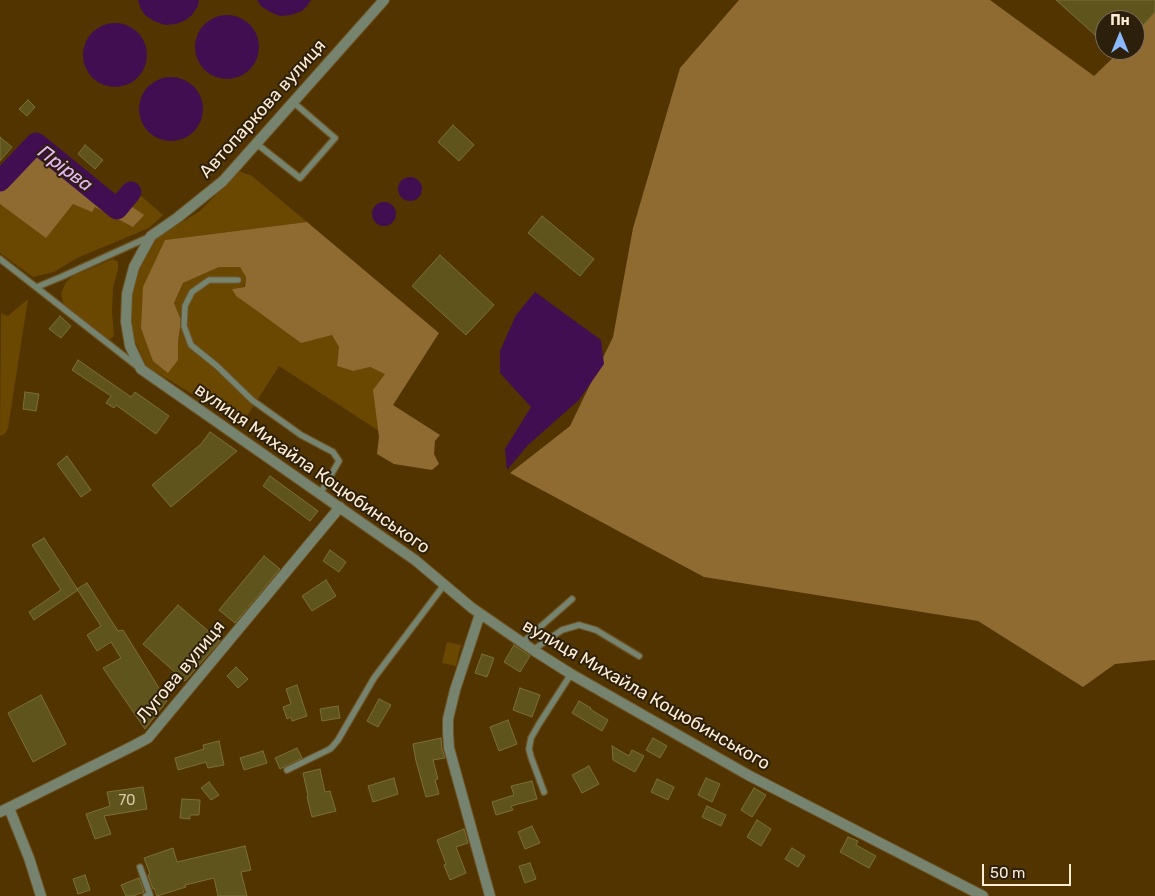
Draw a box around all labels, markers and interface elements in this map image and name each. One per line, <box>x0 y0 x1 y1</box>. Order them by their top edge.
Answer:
north arrow <box>1095 10 1145 60</box>
text: Пн <box>1110 12 1130 29</box>
street label: Автопаркова вулиця <box>195 35 331 183</box>
water label: Прірва <box>33 141 97 197</box>
street label: вулиця Михайла Коцюбинського <box>190 379 434 559</box>
street label: вулиця Михайла Коцюбинського <box>518 615 774 775</box>
street label: Лугова вулиця <box>132 617 230 727</box>
house number: 70 <box>118 792 136 810</box>
scale bar <box>985 854 1074 886</box>
text: 50 m <box>990 864 1025 882</box>

